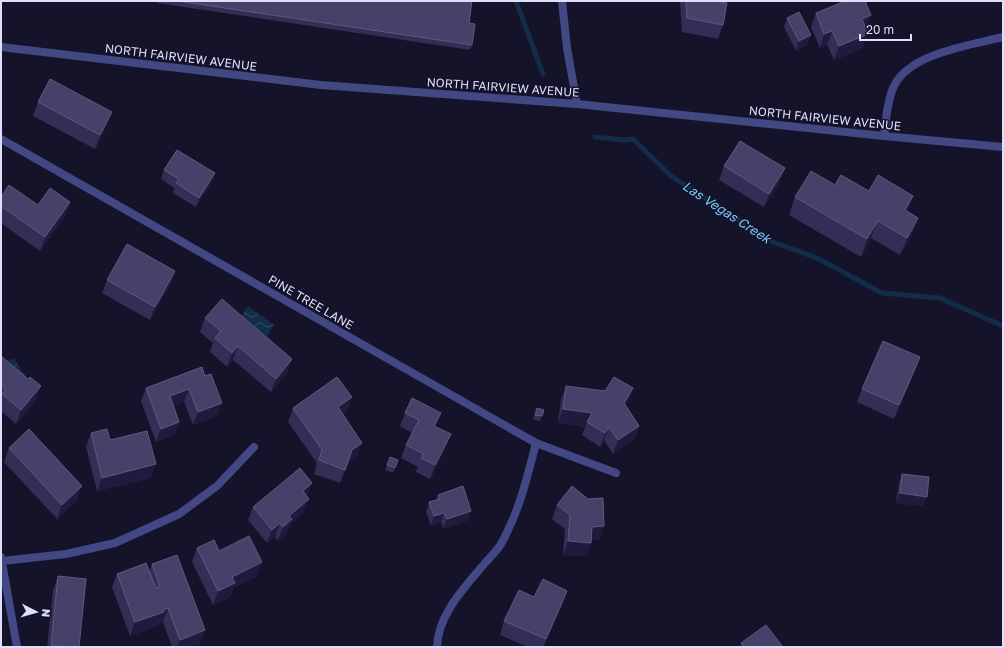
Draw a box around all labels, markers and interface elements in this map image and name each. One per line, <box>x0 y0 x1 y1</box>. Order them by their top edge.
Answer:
scale bar <box>860 16 911 42</box>
text: 20 m <box>866 22 894 37</box>
street label: NORTH FAIRVIEW AVENUE <box>104 40 258 74</box>
street label: NORTH FAIRVIEW AVENUE <box>426 74 580 100</box>
street label: NORTH FAIRVIEW AVENUE <box>748 103 902 133</box>
water label: Las Vegas Creek <box>680 177 776 247</box>
street label: PINE TREE LANE <box>266 272 356 332</box>
north arrow <box>16 592 56 632</box>
text: N <box>40 608 53 618</box>

